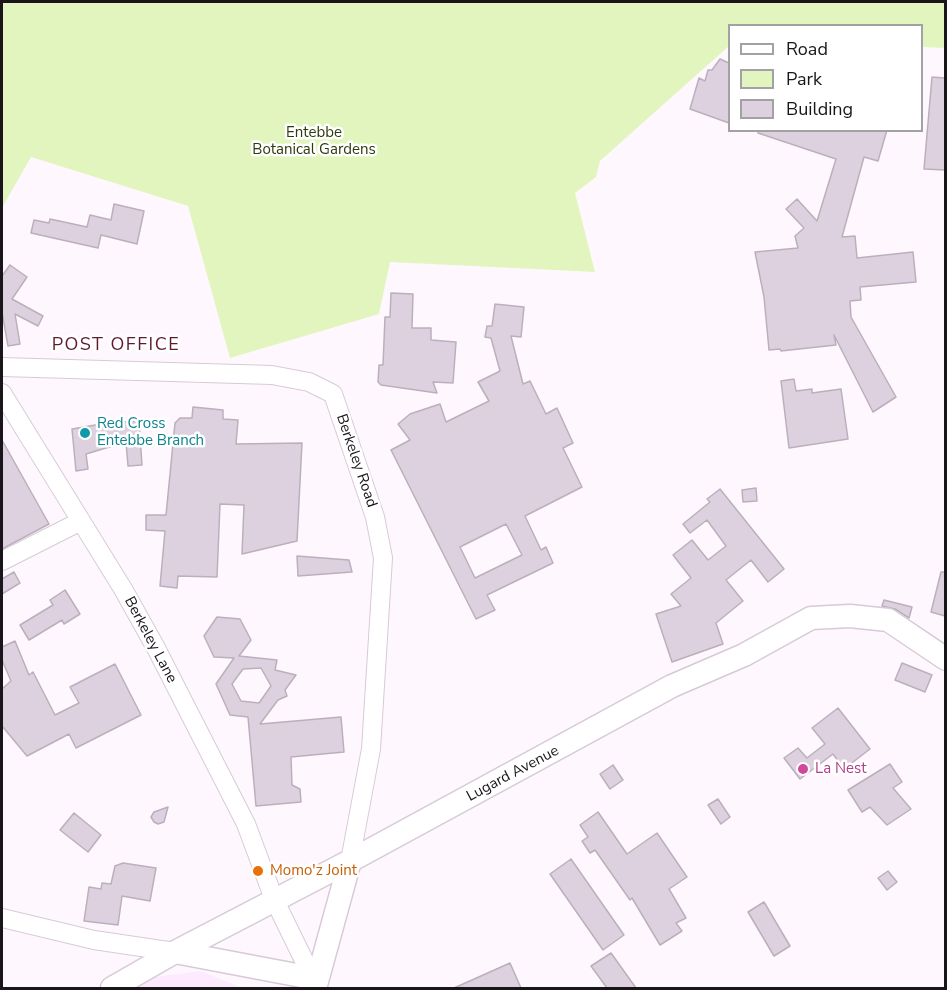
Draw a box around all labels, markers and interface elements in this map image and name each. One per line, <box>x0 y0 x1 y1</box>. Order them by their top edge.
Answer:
legend <box>728 24 923 132</box>
text: Road <box>786 37 828 61</box>
text: Park <box>786 67 822 91</box>
text: Building <box>786 97 853 121</box>
park label: Entebbe Botanical Gardens <box>252 124 376 159</box>
district label: POST OFFICE <box>52 335 180 357</box>
street label: Berkeley Road <box>332 412 380 510</box>
place label: Red Cross Entebbe Branch <box>97 415 204 450</box>
marker: Red Cross Entebbe Branch <box>78 426 92 440</box>
street label: Berkeley Lane <box>120 594 180 686</box>
street label: Lugard Avenue <box>464 742 562 806</box>
place label: La Nest <box>815 760 866 778</box>
marker: La Nest <box>796 762 810 776</box>
place label: Momo'z Joint <box>270 862 357 880</box>
marker: Momo'z Joint <box>251 864 265 878</box>

